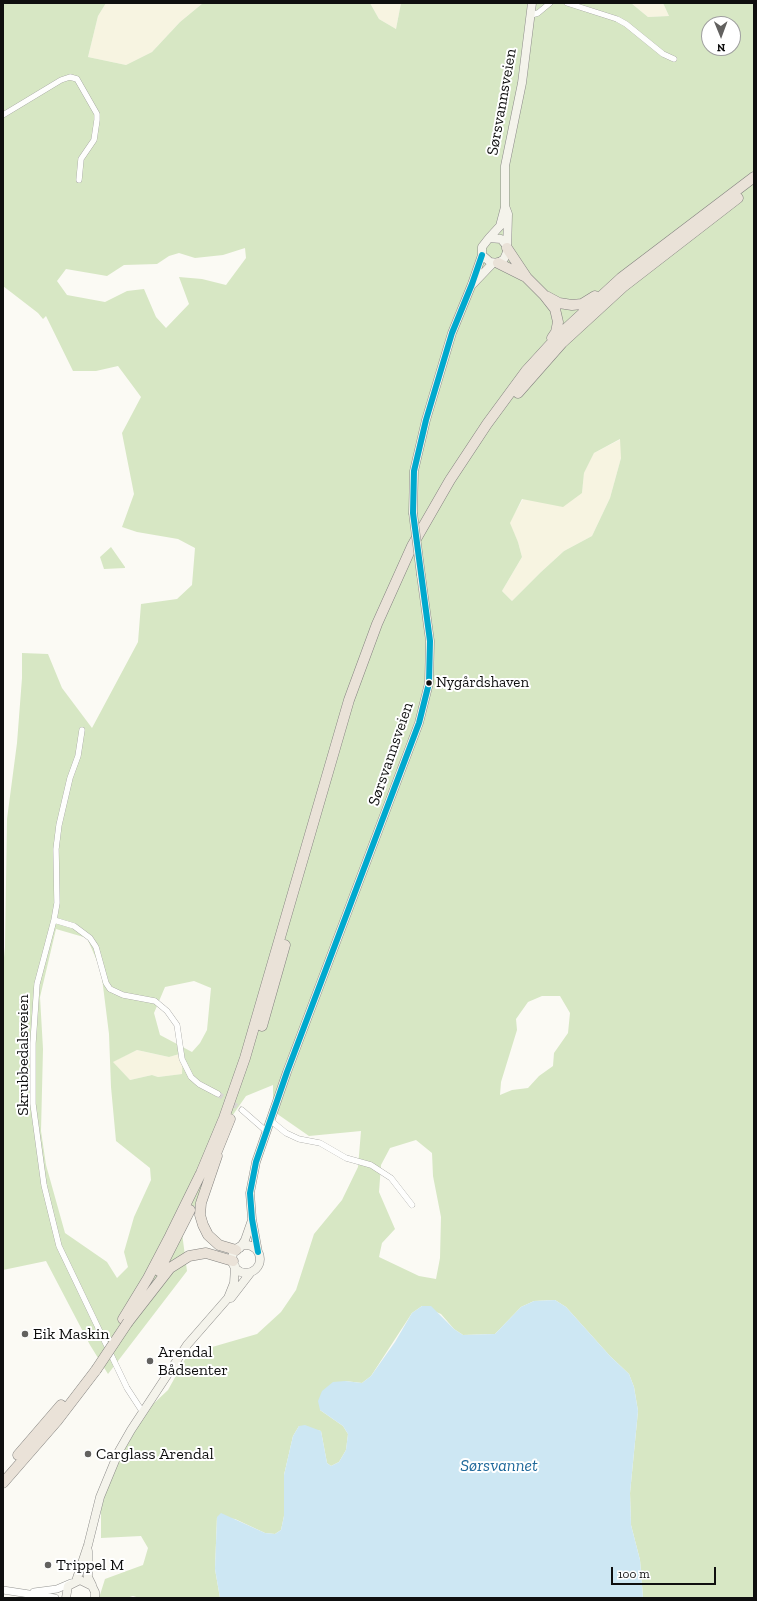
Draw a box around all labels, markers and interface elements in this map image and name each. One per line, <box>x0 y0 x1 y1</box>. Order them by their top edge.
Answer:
north arrow <box>701 16 741 56</box>
text: N <box>717 41 726 54</box>
street label: Sørsvannsveien <box>483 47 521 157</box>
place label: Nygårdshaven <box>436 674 529 692</box>
marker: Nygårdshaven <box>424 678 434 688</box>
street label: Sørsvannsveien <box>364 700 418 808</box>
street label: Skrubbedalsveien <box>13 994 33 1116</box>
place label: Eik Maskin <box>33 1324 109 1344</box>
marker: Eik Maskin <box>20 1329 30 1339</box>
place label: Arendal Bådsenter <box>158 1342 228 1380</box>
marker: Arendal Bådsenter <box>145 1356 155 1366</box>
place label: Carglass Arendal <box>96 1444 214 1464</box>
marker: Carglass Arendal <box>83 1449 93 1459</box>
water label: Sørsvannet <box>460 1456 538 1476</box>
place label: Trippel M <box>56 1555 124 1575</box>
scale bar <box>613 1559 718 1585</box>
marker: Trippel M <box>43 1560 53 1570</box>
text: 100 m <box>618 1567 650 1581</box>

